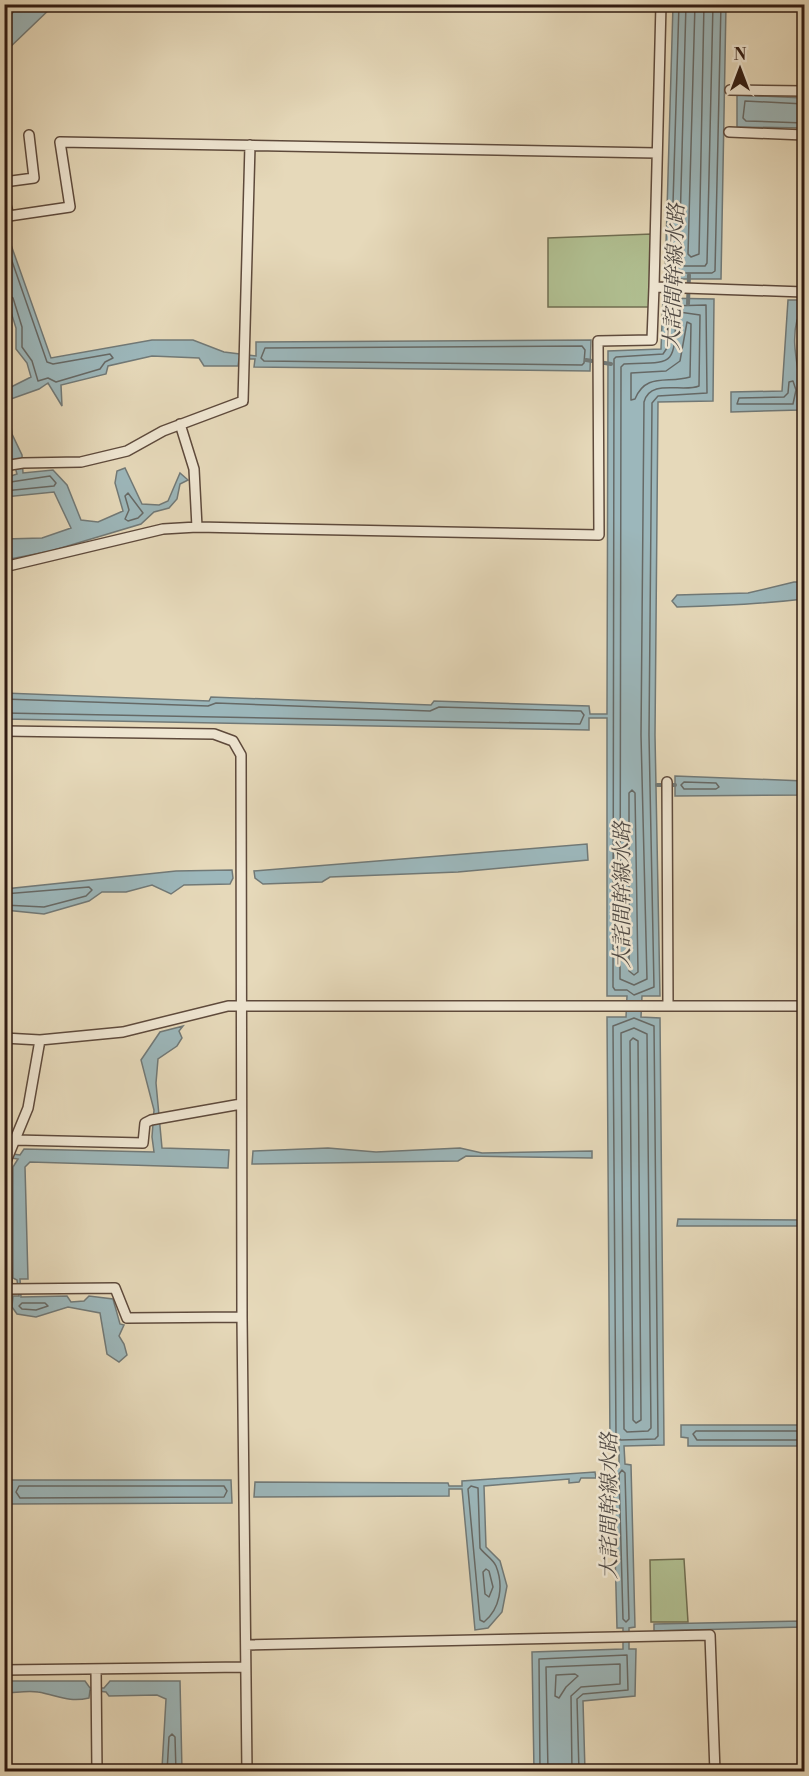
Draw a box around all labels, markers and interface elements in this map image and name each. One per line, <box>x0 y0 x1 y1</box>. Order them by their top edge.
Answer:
north arrow <box>710 39 770 99</box>
text: N <box>734 45 747 65</box>
water label: 大詫間幹線水路 <box>659 201 691 351</box>
water label: 大詫間幹線水路 <box>610 820 636 969</box>
water label: 大詫間幹線水路 <box>597 1431 623 1580</box>

